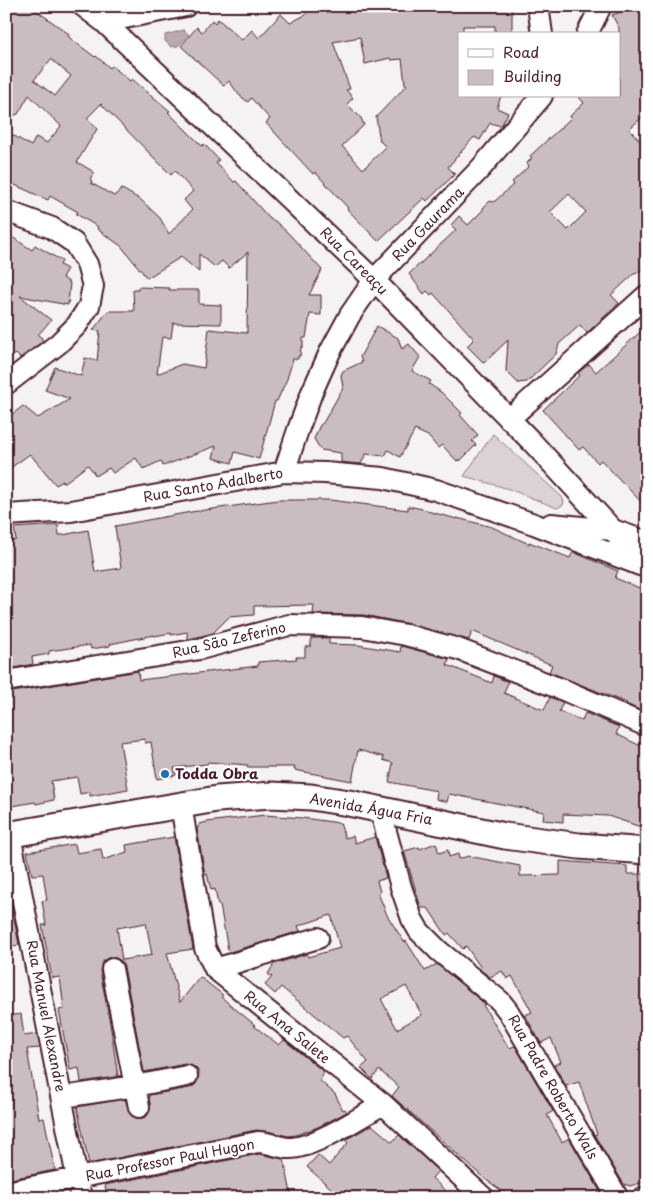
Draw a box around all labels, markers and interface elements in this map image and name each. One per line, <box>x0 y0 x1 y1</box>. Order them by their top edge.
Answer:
legend <box>458 32 620 98</box>
text: Road <box>503 40 539 63</box>
text: Building <box>503 64 562 87</box>
street label: Rua Gaurama <box>387 182 469 265</box>
street label: Rua Careaçu <box>316 222 393 299</box>
street label: Rua Santo Adalberto <box>141 462 285 507</box>
street label: Rua São Zeferino <box>170 616 288 663</box>
place label: Todda Obra <box>175 763 259 784</box>
marker: Todda Obra <box>159 768 171 780</box>
street label: Avenida Água Fria <box>308 787 434 830</box>
street label: Rua Manuel Alexandre <box>21 938 72 1094</box>
street label: Rua Ana Salete <box>240 985 335 1068</box>
street label: Rua Padre Roberto Wals <box>503 1011 603 1163</box>
street label: Rua Professor Paul Hugon <box>84 1133 256 1186</box>

